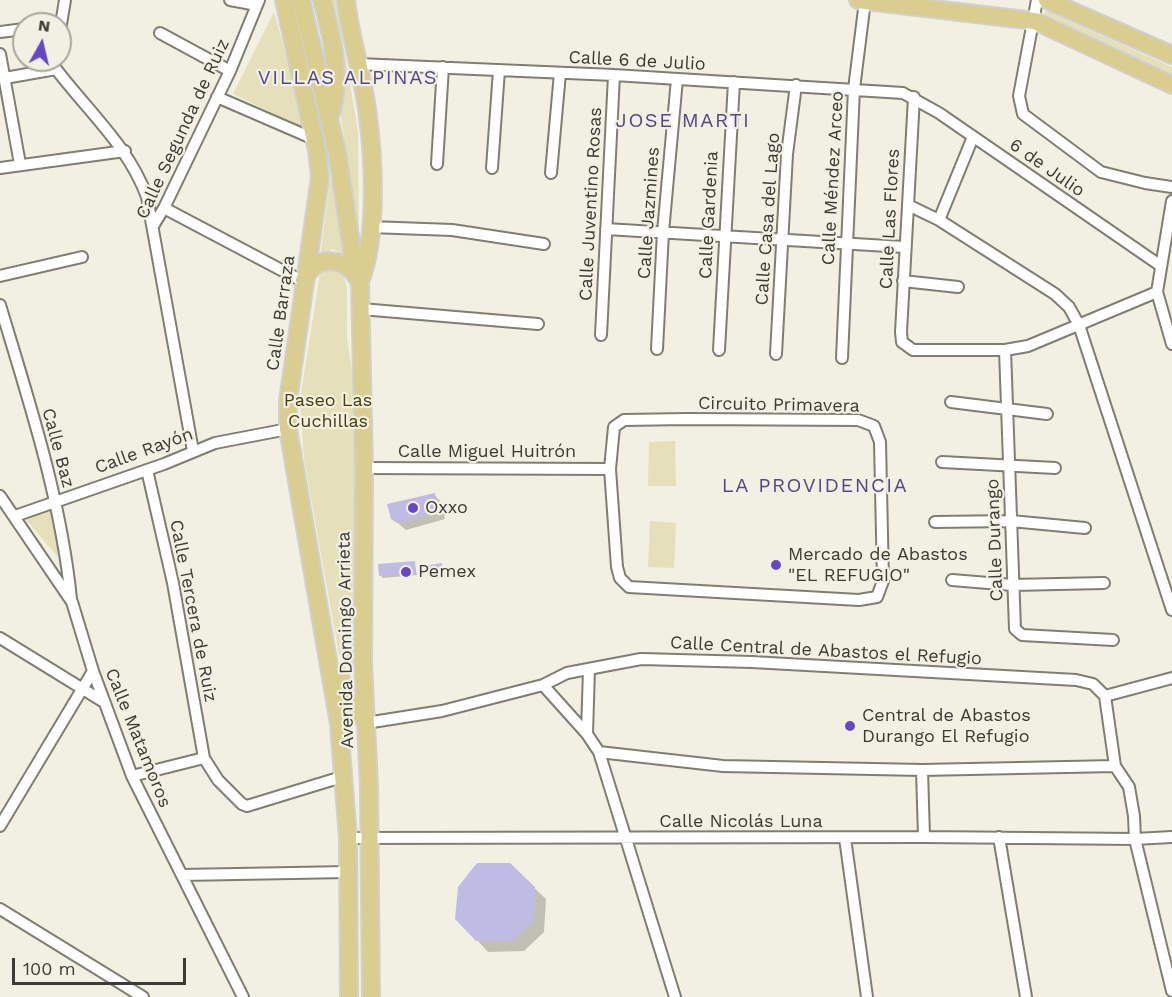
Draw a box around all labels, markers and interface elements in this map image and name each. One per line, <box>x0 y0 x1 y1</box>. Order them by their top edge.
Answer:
north arrow <box>12 12 72 72</box>
text: N <box>37 15 51 36</box>
street label: Calle Segunda de Ruiz <box>132 35 234 223</box>
street label: Calle 6 de Julio <box>568 47 706 75</box>
district label: VILLAS ALPINAS <box>258 66 438 90</box>
street label: Calle Méndez Arceo <box>818 90 848 266</box>
street label: Calle Juventino Rosas <box>575 107 607 301</box>
district label: JOSE MARTI <box>616 109 750 133</box>
street label: Calle Casa del Lago <box>751 132 785 306</box>
street label: 6 de Julio <box>1005 134 1089 202</box>
street label: Calle Jazmines <box>634 146 664 280</box>
street label: Calle Las Flores <box>876 148 904 290</box>
street label: Calle Gardenia <box>695 150 723 280</box>
street label: Calle Barraza <box>262 254 300 372</box>
park label: Paseo Las Cuchillas <box>284 390 372 432</box>
street label: Circuito Primavera <box>698 393 860 417</box>
street label: Calle Baz <box>37 406 79 490</box>
street label: Calle Rayón <box>92 423 196 479</box>
street label: Calle Miguel Huitrón <box>398 441 576 463</box>
district label: LA PROVIDENCIA <box>722 474 908 498</box>
street label: Calle Durango <box>982 478 1008 602</box>
place label: Oxxo <box>425 497 468 519</box>
marker: Oxxo <box>406 501 420 515</box>
street label: Calle Tercera de Ruiz <box>165 518 221 704</box>
street label: Avenida Domingo Arrieta <box>333 531 359 749</box>
place label: Mercado de Abastos "EL REFUGIO" <box>788 544 968 586</box>
marker: Mercado de Abastos "EL REFUGIO" <box>769 558 783 572</box>
place label: Pemex <box>418 561 476 583</box>
marker: Pemex <box>399 565 413 579</box>
street label: Calle Central de Abastos el Refugio <box>670 632 982 670</box>
street label: Calle Matamoros <box>100 665 176 811</box>
place label: Central de Abastos Durango El Refugio <box>862 705 1031 748</box>
marker: Central de Abastos Durango El Refugio <box>843 719 857 733</box>
street label: Calle Nicolás Luna <box>659 811 823 833</box>
scale bar <box>15 946 189 984</box>
text: 100 m <box>23 958 76 979</box>

